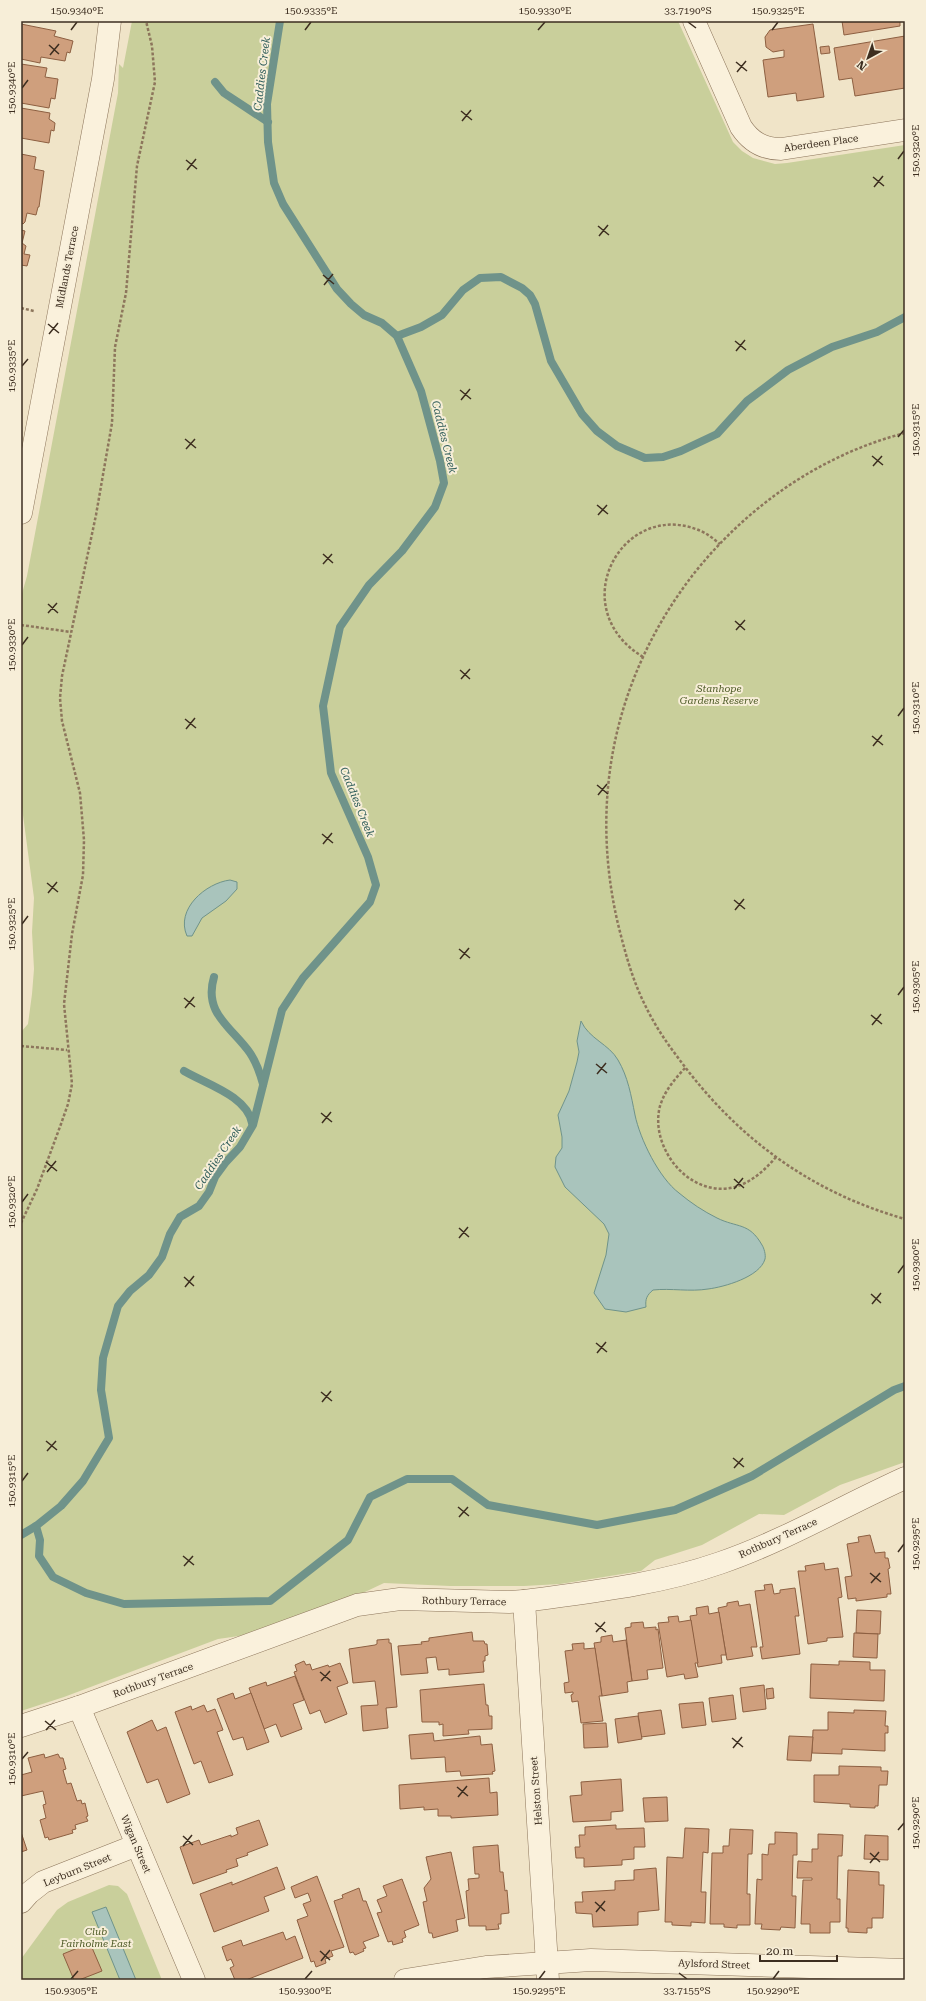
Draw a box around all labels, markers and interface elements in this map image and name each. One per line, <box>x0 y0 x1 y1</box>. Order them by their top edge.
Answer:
text: 150.9340°E <box>50 5 104 16</box>
text: 150.9335°E <box>284 5 338 16</box>
text: 150.9330°E <box>518 5 572 16</box>
text: 33.7190°S <box>664 5 712 16</box>
text: 150.9325°E <box>751 5 805 16</box>
water label: Caddies Creek <box>251 36 273 112</box>
north arrow <box>848 38 888 78</box>
text: N <box>854 57 869 73</box>
text: 150.9340°E <box>6 61 17 115</box>
text: 150.9320°E <box>910 124 921 178</box>
street label: Aberdeen Place <box>783 132 860 154</box>
street label: Midlands Terrace <box>54 224 80 309</box>
text: 150.9335°E <box>6 339 17 393</box>
water label: Caddies Creek <box>429 399 459 475</box>
text: 150.9315°E <box>910 403 921 457</box>
text: 150.9330°E <box>6 618 17 672</box>
text: 150.9310°E <box>910 681 921 735</box>
park label: Stanhope Gardens Reserve <box>680 683 758 706</box>
water label: Caddies Creek <box>337 765 377 839</box>
text: 150.9325°E <box>6 897 17 951</box>
text: 150.9305°E <box>910 960 921 1014</box>
water label: Caddies Creek <box>192 1124 244 1192</box>
text: 150.9320°E <box>6 1175 17 1229</box>
text: 150.9300°E <box>910 1238 921 1292</box>
text: 150.9315°E <box>6 1454 17 1508</box>
street label: Rothbury Terrace <box>737 1516 819 1560</box>
text: 150.9295°E <box>910 1517 921 1571</box>
street label: Rothbury Terrace <box>422 1595 507 1607</box>
street label: Rothbury Terrace <box>111 1660 195 1700</box>
text: 150.9310°E <box>6 1732 17 1786</box>
street label: Helston Street <box>528 1756 544 1826</box>
text: 150.9290°E <box>910 1796 921 1850</box>
street label: Wigan Street <box>119 1813 153 1875</box>
street label: Leyburn Street <box>42 1851 113 1889</box>
park label: Club Fairholme East <box>59 1926 132 1949</box>
scale bar <box>760 1937 837 1963</box>
text: 20 m <box>766 1944 793 1958</box>
street label: Aylsford Street <box>678 1957 750 1971</box>
text: 150.9305°E <box>44 1985 98 1996</box>
text: 150.9300°E <box>278 1985 332 1996</box>
text: 150.9295°E <box>512 1985 566 1996</box>
text: 33.7155°S <box>663 1985 711 1996</box>
text: 150.9290°E <box>746 1985 800 1996</box>

